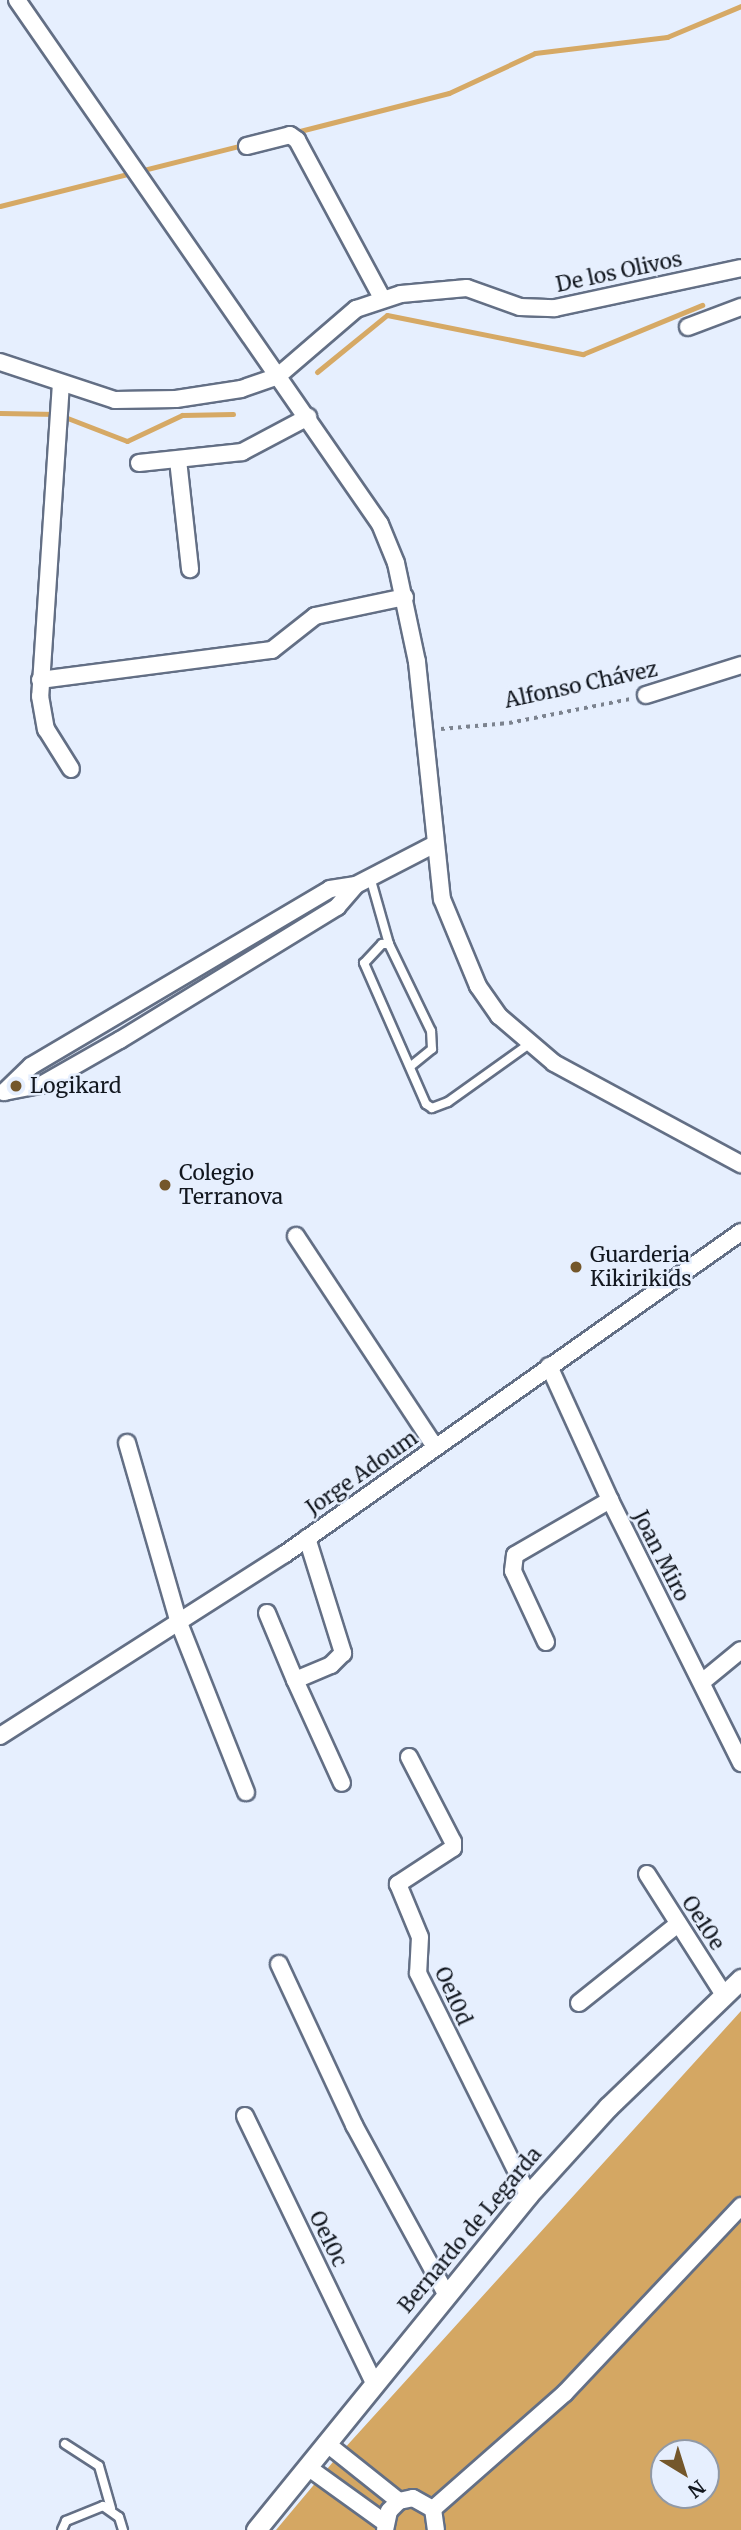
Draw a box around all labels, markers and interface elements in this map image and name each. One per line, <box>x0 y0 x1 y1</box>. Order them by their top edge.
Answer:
street label: De los Olivos <box>554 246 684 298</box>
street label: Alfonso Chávez <box>502 656 660 714</box>
place label: Logikard <box>30 1073 121 1099</box>
marker: Logikard <box>8 1078 24 1094</box>
place label: Colegio Terranova <box>179 1160 283 1210</box>
marker: Colegio Terranova <box>157 1177 173 1193</box>
place label: Guarderia Kikirikids <box>590 1242 692 1292</box>
marker: Guarderia Kikirikids <box>568 1259 584 1275</box>
street label: Jorge Adoum <box>301 1425 423 1521</box>
street label: Joan Miro <box>627 1506 695 1606</box>
street label: Oe10e <box>676 1891 730 1955</box>
street label: Oe10d <box>429 1963 477 2029</box>
street label: Bernardo de Legarda <box>393 2142 547 2318</box>
street label: Oe10c <box>304 2207 352 2271</box>
north arrow <box>650 2439 720 2509</box>
text: N <box>683 2475 710 2503</box>

